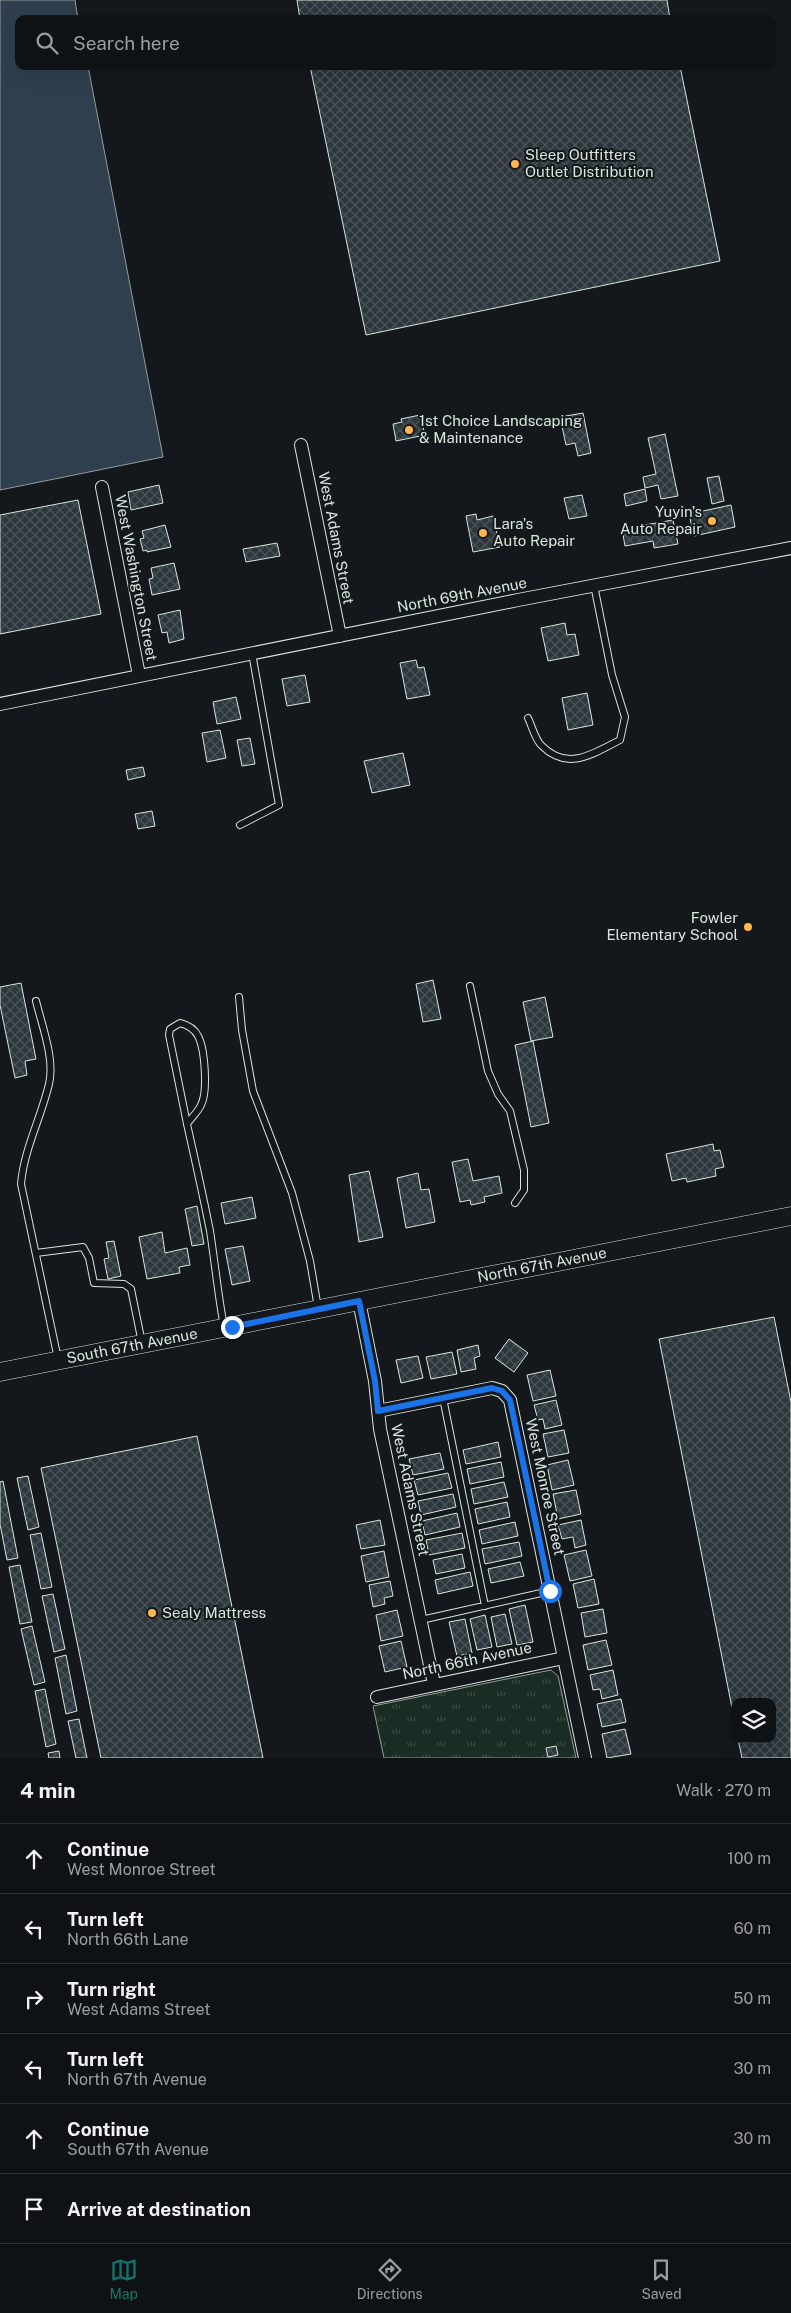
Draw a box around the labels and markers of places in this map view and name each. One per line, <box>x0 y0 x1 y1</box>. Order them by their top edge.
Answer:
place label: Sleep Outfitters Outlet Distribution <box>525 146 654 180</box>
marker: Sleep Outfitters Outlet Distribution <box>509 158 521 170</box>
place label: 1st Choice Landscaping & Maintenance <box>419 412 582 446</box>
marker: 1st Choice Landscaping & Maintenance <box>403 424 415 436</box>
place label: Yuyin's Auto Repair <box>620 503 702 537</box>
place label: Lara's Auto Repair <box>493 515 575 549</box>
marker: Yuyin's Auto Repair <box>706 515 718 527</box>
marker: Lara's Auto Repair <box>477 527 489 539</box>
place label: Fowler Elementary School <box>606 909 738 943</box>
marker: Fowler Elementary School <box>742 921 754 933</box>
place label: Sealy Mattress <box>162 1604 266 1621</box>
marker: Sealy Mattress <box>146 1607 158 1619</box>

